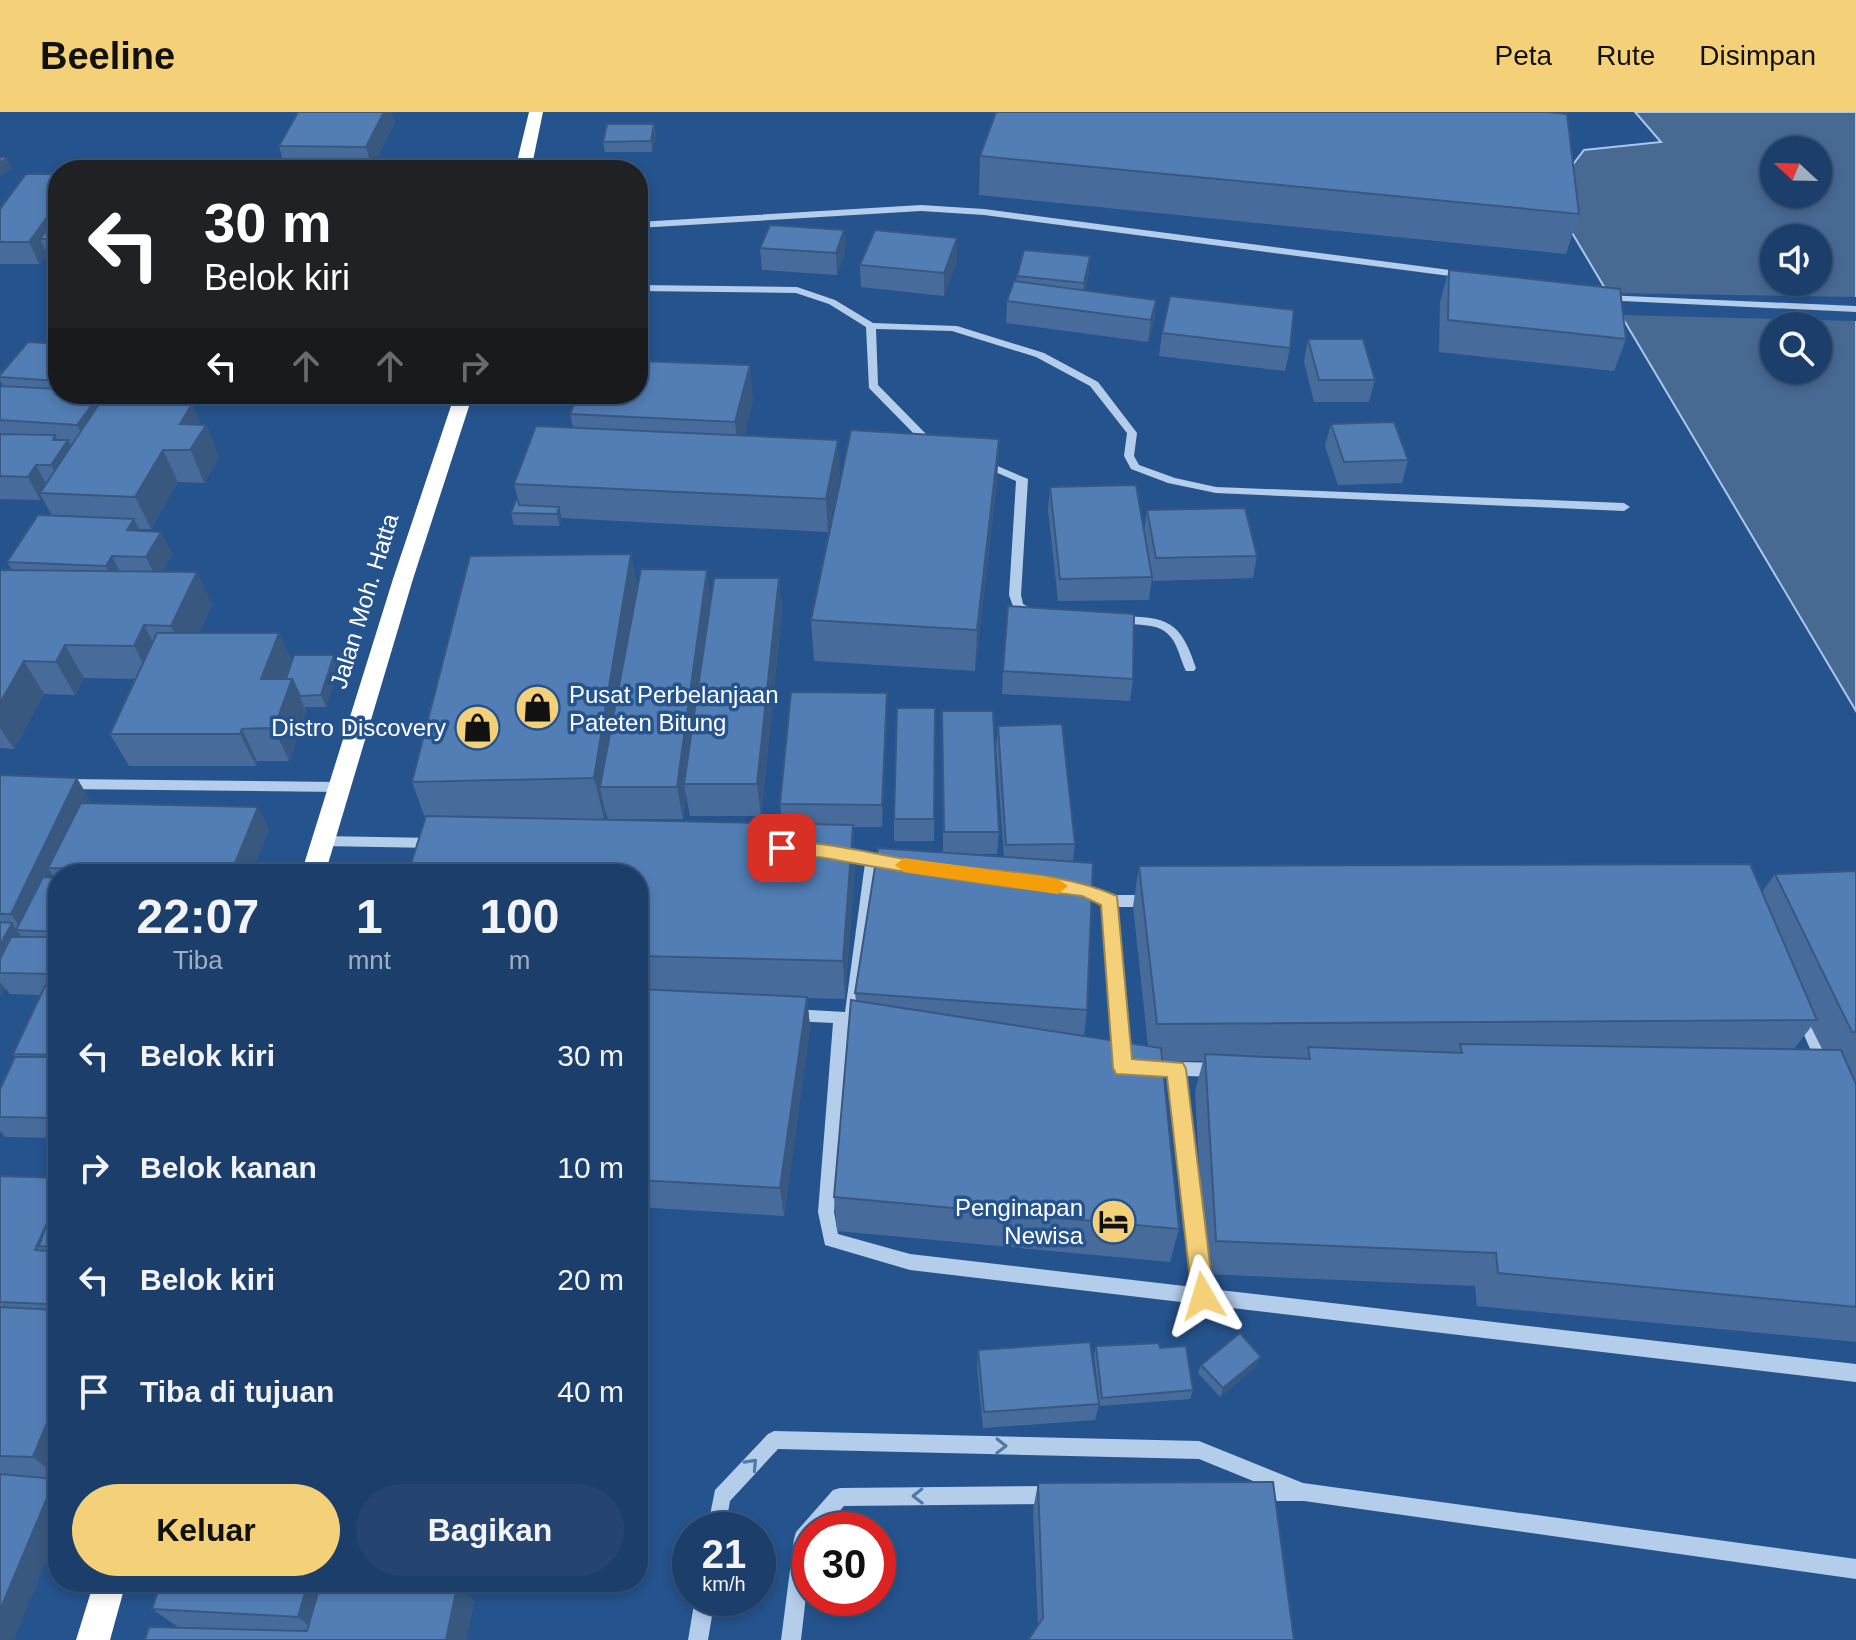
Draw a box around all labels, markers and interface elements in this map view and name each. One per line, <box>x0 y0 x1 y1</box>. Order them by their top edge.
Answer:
text: Beeline <box>40 35 175 77</box>
text: Peta <box>1495 40 1552 71</box>
text: Rute <box>1596 40 1655 71</box>
text: Disimpan <box>1699 40 1816 71</box>
north arrow <box>1760 136 1832 208</box>
map controls <box>1760 136 1832 384</box>
text: 30 m <box>204 191 332 254</box>
icon: left <box>72 192 176 296</box>
button: sound <box>1760 224 1832 296</box>
text: Belok kiri <box>204 257 350 298</box>
button: search <box>1760 312 1832 384</box>
icon: left <box>200 344 244 388</box>
icon: ahead <box>284 344 328 388</box>
icon: ahead <box>368 344 412 388</box>
icon: right <box>452 344 496 388</box>
street label: Jalan Moh. Hatta <box>325 510 404 692</box>
place label: Pusat Perbelanjaan Pateten Bitung <box>569 681 778 736</box>
shop icon: Pusat Perbelanjaan Pateten Bitung <box>514 684 562 732</box>
shop icon: Distro Discovery <box>453 703 501 751</box>
place label: Distro Discovery <box>271 714 446 741</box>
pin <box>748 814 816 882</box>
icon: arrive <box>760 826 804 870</box>
text: 22:07 <box>136 890 259 943</box>
text: 1 <box>356 890 383 943</box>
text: 100 <box>479 890 560 943</box>
text: Tiba <box>173 945 223 975</box>
text: mnt <box>348 945 391 975</box>
text: m <box>509 945 530 975</box>
icon: left <box>72 1034 116 1078</box>
text: Belok kiri <box>140 1039 275 1072</box>
text: 30 m <box>557 1039 624 1072</box>
icon: right <box>72 1146 116 1190</box>
text: Belok kanan <box>140 1151 317 1184</box>
text: 10 m <box>557 1151 624 1184</box>
place label: Penginapan Newisa <box>955 1194 1084 1249</box>
hotel icon: Penginapan Newisa <box>1090 1197 1138 1245</box>
position arrow <box>1161 1254 1245 1338</box>
icon: left <box>72 1258 116 1302</box>
text: Belok kiri <box>140 1263 275 1296</box>
text: 20 m <box>557 1263 624 1296</box>
icon: arrive <box>72 1370 116 1414</box>
text: Tiba di tujuan <box>140 1375 334 1408</box>
text: 40 m <box>557 1375 624 1408</box>
one-way arrow <box>995 1437 1008 1454</box>
one-way arrow <box>742 1459 756 1474</box>
button: Keluar <box>72 1484 340 1576</box>
button: Bagikan <box>356 1484 624 1576</box>
one-way arrow <box>911 1488 924 1505</box>
speed limit sign: 30 <box>792 1512 896 1616</box>
text: 21 <box>702 1532 746 1576</box>
text: km/h <box>702 1573 746 1595</box>

